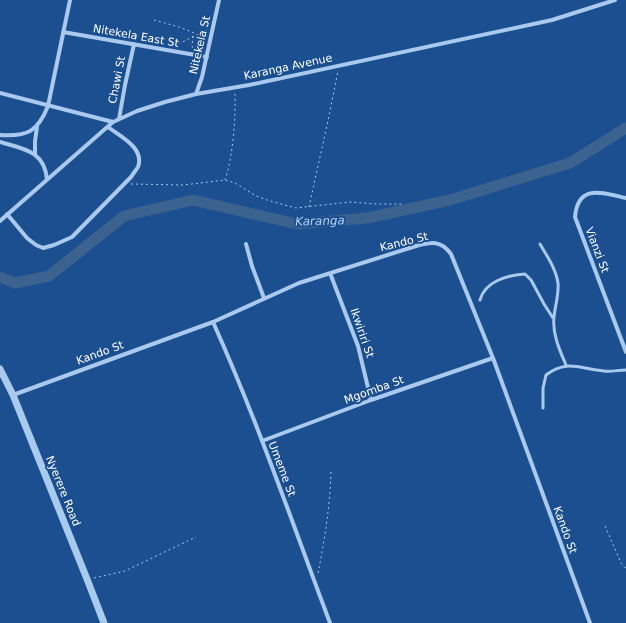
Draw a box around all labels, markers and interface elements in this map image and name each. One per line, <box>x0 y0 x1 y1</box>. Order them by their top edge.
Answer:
street label: Nitekela St <box>187 14 213 76</box>
street label: Nitekela East St <box>92 22 181 50</box>
street label: Karanga Avenue <box>243 51 334 83</box>
street label: Chawi St <box>106 54 128 105</box>
water label: Karanga <box>295 213 345 229</box>
street label: Vianzi St <box>582 225 612 275</box>
street label: Kando St <box>379 230 430 254</box>
street label: Ikwiriri St <box>347 306 377 360</box>
street label: Kando St <box>75 338 126 368</box>
street label: Mgomba St <box>342 373 406 407</box>
street label: Umeme St <box>266 440 299 499</box>
street label: Nyerere Road <box>43 454 83 528</box>
street label: Kando St <box>550 505 580 556</box>

